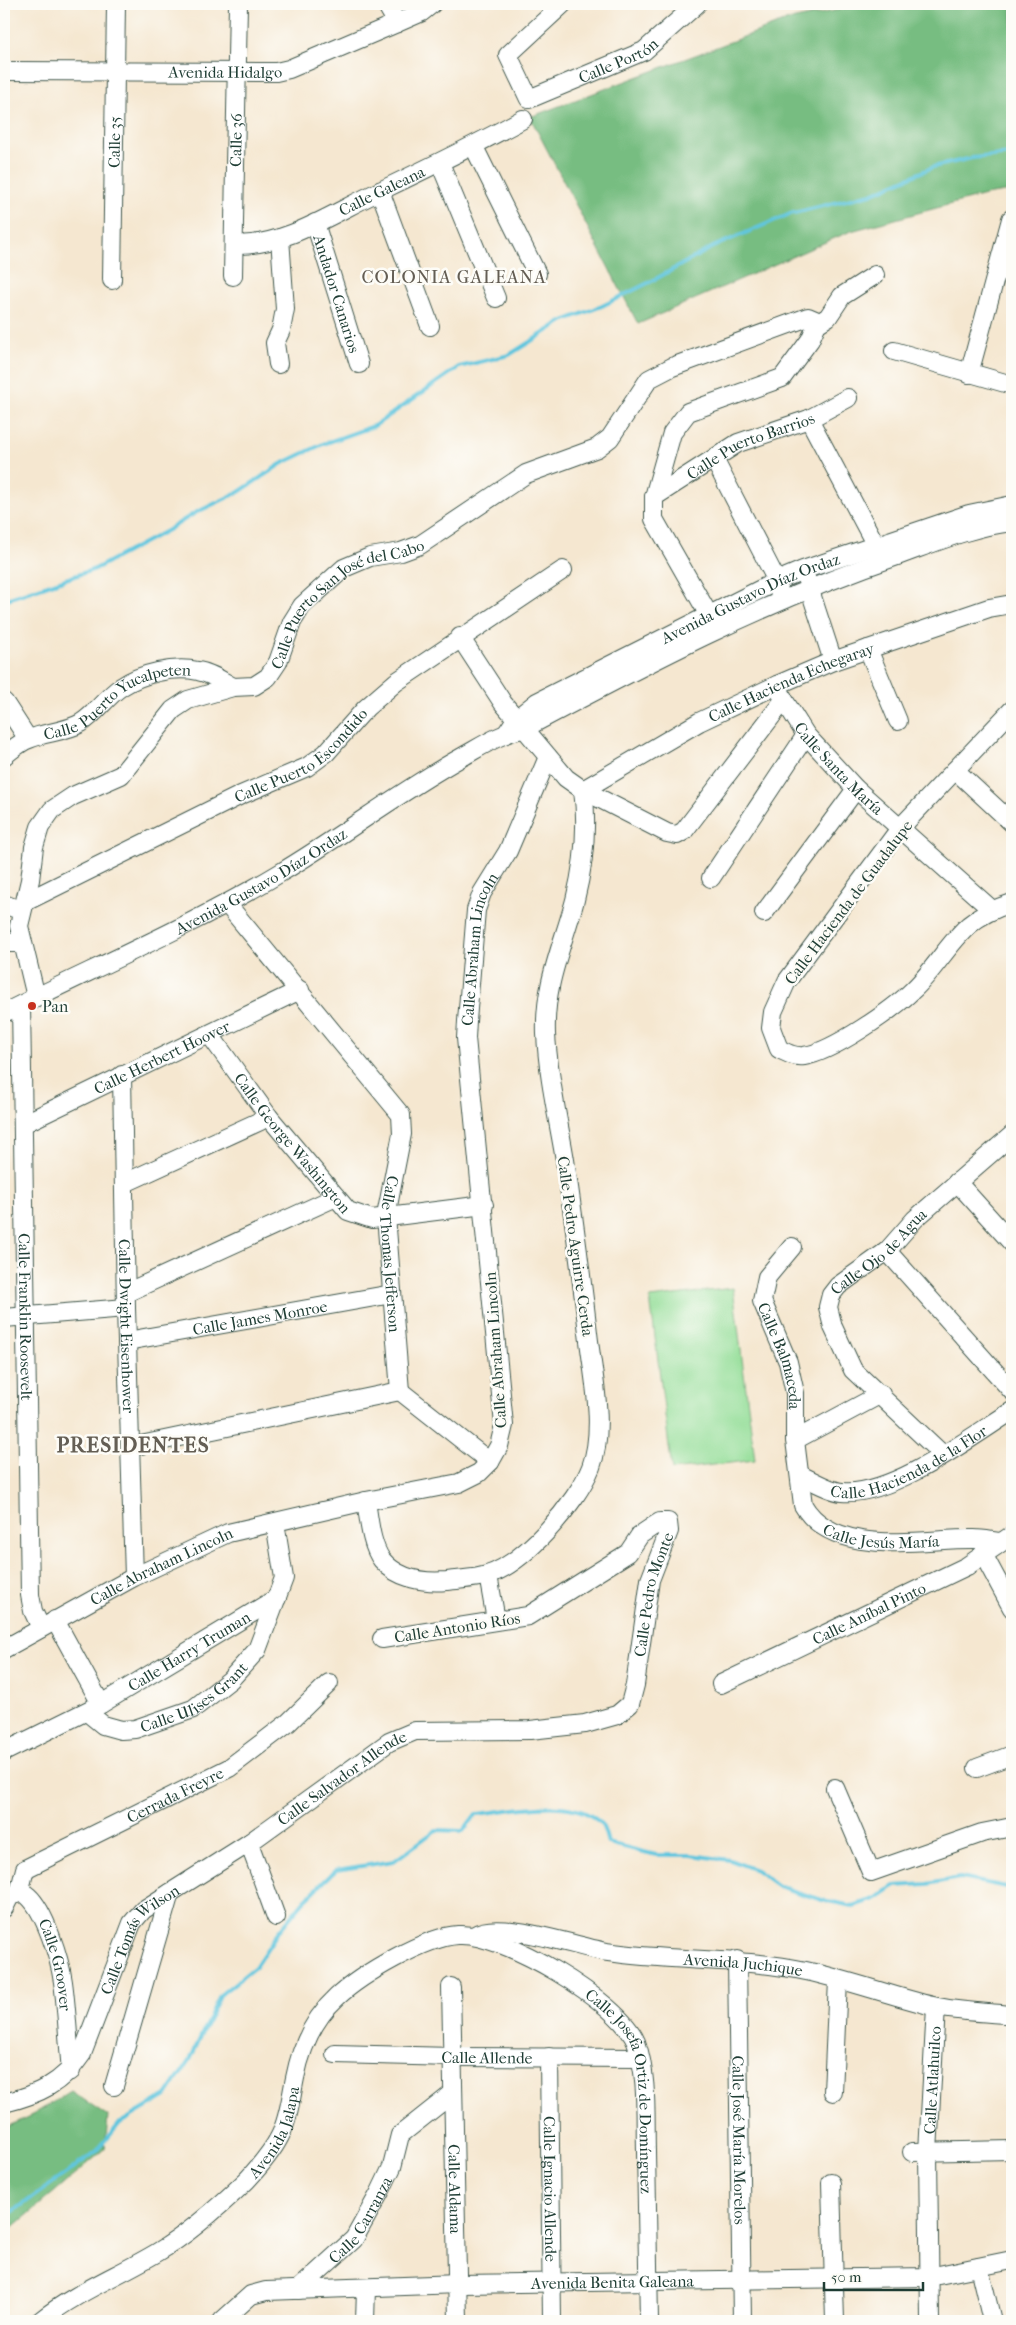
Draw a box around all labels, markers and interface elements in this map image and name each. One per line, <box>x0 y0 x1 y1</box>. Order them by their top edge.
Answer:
street label: Calle Portón <box>576 34 663 87</box>
street label: Avenida Hidalgo <box>167 62 284 82</box>
street label: Calle 36 <box>226 113 246 167</box>
street label: Calle 35 <box>105 116 124 168</box>
street label: Calle Galeana <box>336 162 428 220</box>
street label: Andador Canarios <box>309 231 364 355</box>
district label: COLONIA GALEANA <box>361 267 547 288</box>
street label: Calle Puerto Barrios <box>683 409 818 484</box>
street label: Calle Puerto San José del Cabo <box>267 535 427 673</box>
street label: Avenida Gustavo Díaz Ordaz <box>657 549 842 648</box>
street label: Calle Hacienda Echegaray <box>705 639 877 726</box>
street label: Calle Puerto Yucalpeten <box>42 660 192 744</box>
street label: Calle Puerto Escondido <box>231 704 372 807</box>
street label: Calle Santa María <box>790 719 887 819</box>
street label: Calle Hacienda de Guadalupe <box>780 816 916 988</box>
street label: Avenida Gustavo Díaz Ordaz <box>171 824 350 939</box>
street label: Calle Abraham Lincoln <box>458 869 503 1027</box>
place label: Pan <box>42 997 69 1016</box>
marker: Pan <box>26 1000 38 1012</box>
street label: Calle Herbert Hoover <box>91 1016 233 1098</box>
street label: Calle George Washington <box>230 1069 355 1218</box>
street label: Calle Pedro Aguirre Cerda <box>553 1155 598 1338</box>
street label: Calle Thomas Jefferson <box>376 1174 404 1334</box>
street label: Calle Ojo de Agua <box>826 1204 931 1298</box>
street label: Calle Franklin Roosevelt <box>14 1233 36 1401</box>
street label: Calle Dwight Eisenhower <box>115 1239 138 1414</box>
street label: Calle Abraham Lincoln <box>481 1271 510 1429</box>
street label: Calle James Monroe <box>191 1297 329 1339</box>
street label: Calle Balmaceda <box>754 1300 804 1410</box>
street label: Calle Hacienda de la Flor <box>828 1421 991 1502</box>
district label: PRESIDENTES <box>56 1433 210 1457</box>
street label: Calle Jesús María <box>820 1519 941 1552</box>
street label: Calle Abraham Lincoln <box>87 1523 236 1609</box>
street label: Calle Pedro Monte <box>630 1530 678 1658</box>
street label: Calle Aníbal Pinto <box>809 1578 929 1649</box>
street label: Calle Harry Truman <box>125 1607 255 1696</box>
street label: Calle Antonio Ríos <box>393 1608 521 1647</box>
street label: Calle Ulises Grant <box>138 1658 252 1737</box>
street label: Calle Salvador Allende <box>274 1727 409 1829</box>
street label: Cerrada Freyre <box>124 1763 227 1827</box>
street label: Calle Tomás Wilson <box>97 1880 184 1997</box>
street label: Calle Groover <box>35 1916 75 2012</box>
street label: Avenida Juchique <box>682 1950 804 1980</box>
street label: Calle Josefa Ortiz de Domínguez <box>582 1985 656 2194</box>
street label: Calle Atlahuilco <box>920 2026 945 2135</box>
street label: Calle Allende <box>441 2048 533 2067</box>
street label: Calle José María Morelos <box>728 2055 750 2225</box>
street label: Avenida Jalapa <box>244 2084 303 2183</box>
street label: Calle Ignacio Allende <box>540 2116 560 2262</box>
street label: Calle Aldama <box>444 2144 465 2235</box>
street label: Calle Carranza <box>325 2173 396 2268</box>
scale bar <box>824 2260 922 2292</box>
text: 50 m <box>831 2268 862 2286</box>
street label: Avenida Benita Galeana <box>530 2271 695 2293</box>

